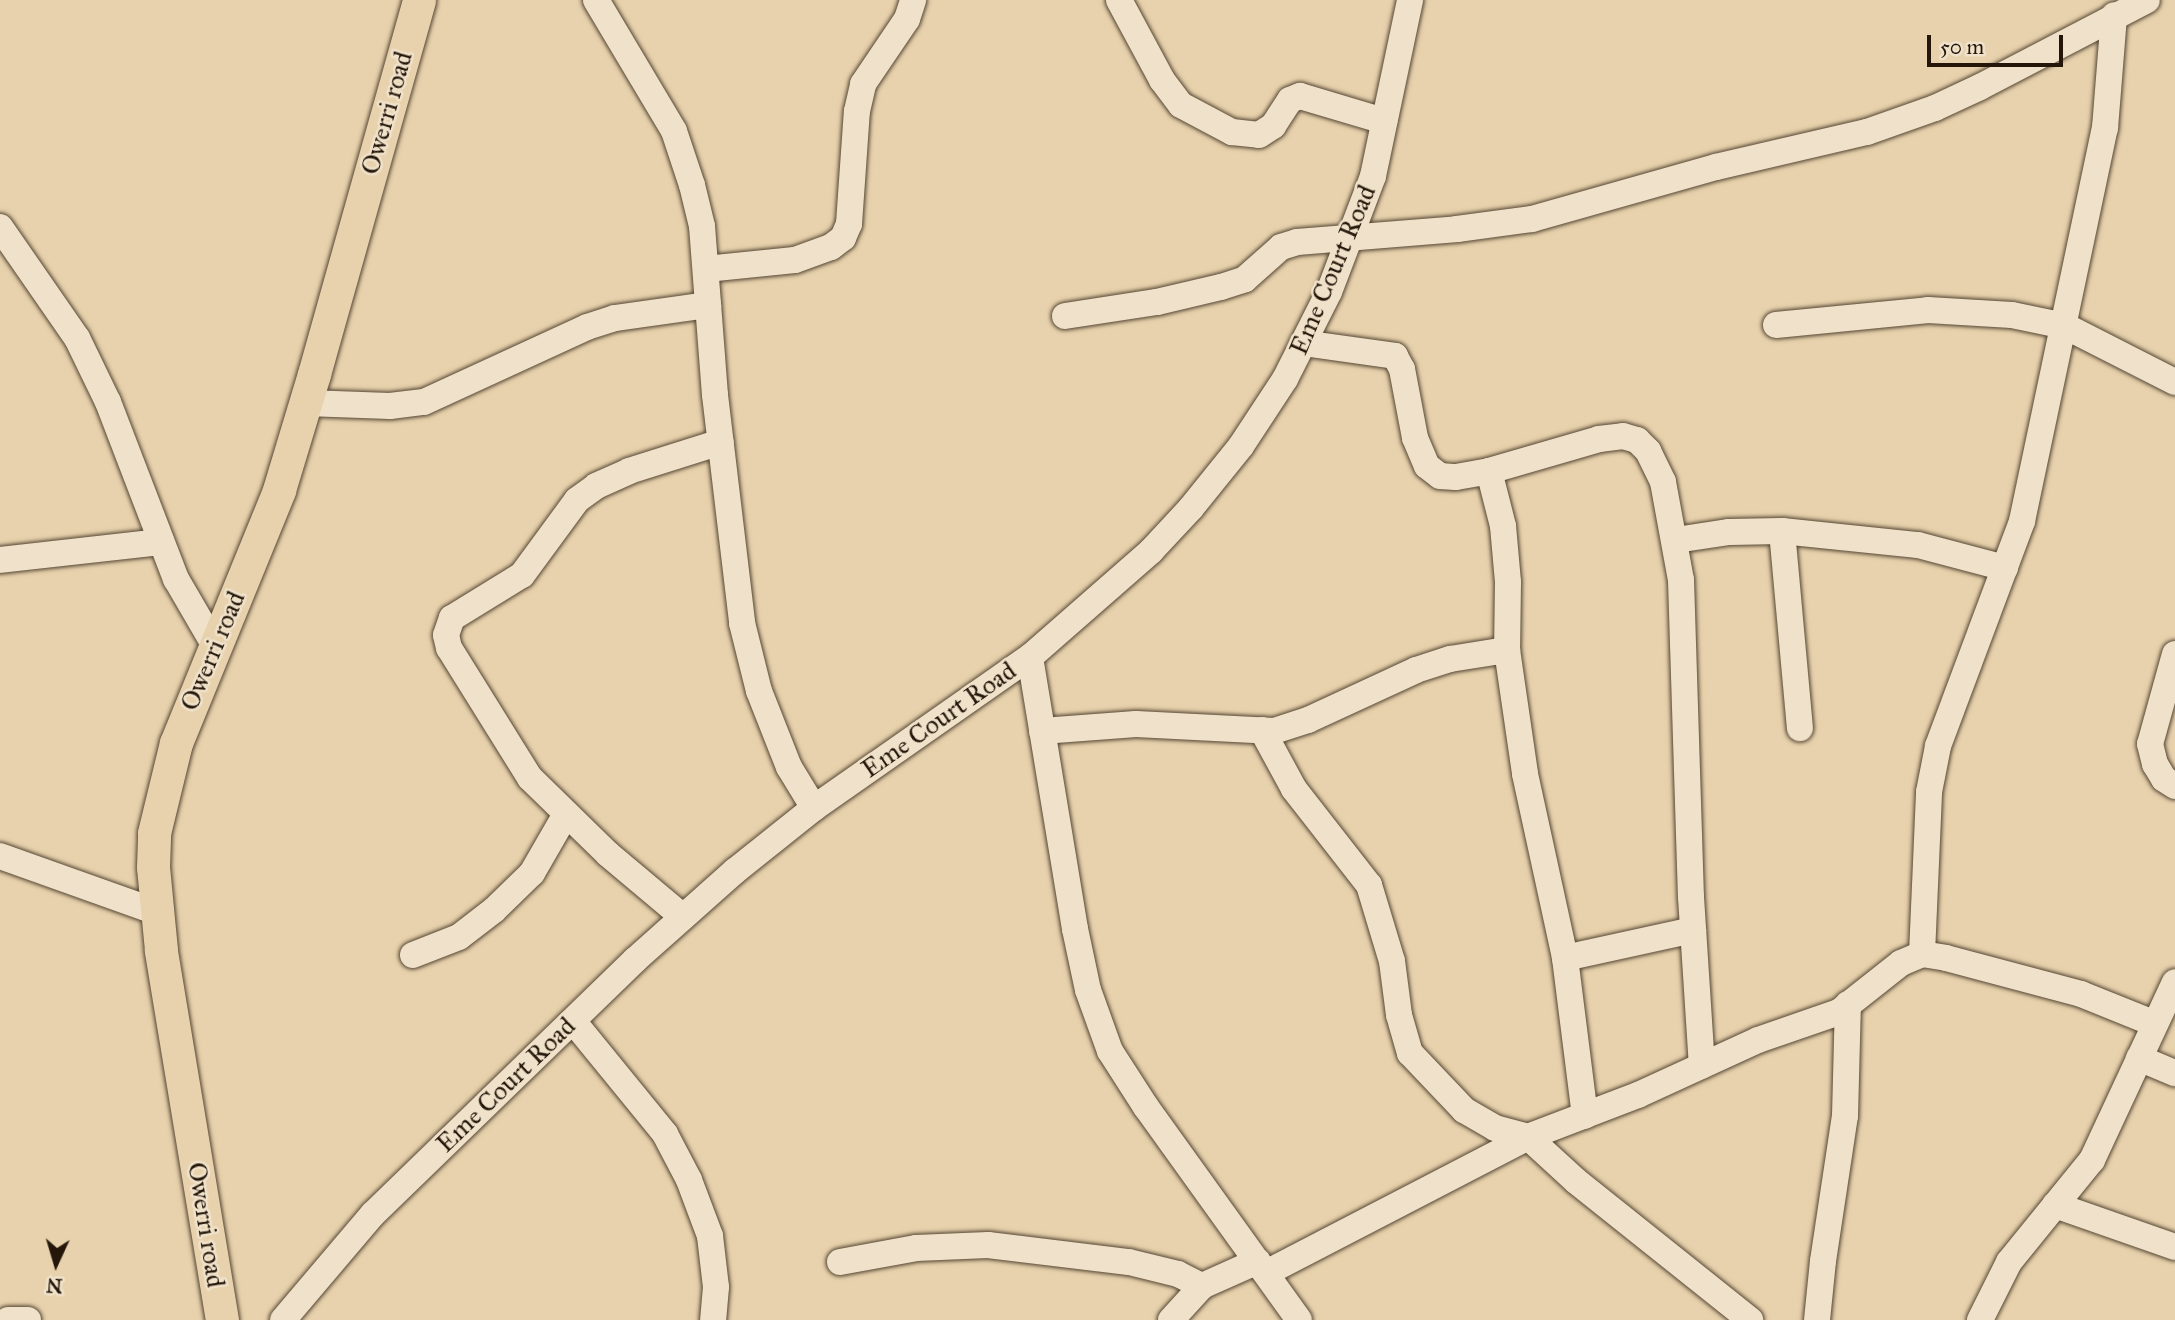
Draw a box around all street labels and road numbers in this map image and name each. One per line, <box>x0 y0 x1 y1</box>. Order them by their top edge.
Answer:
street label: Owerri road <box>355 48 419 178</box>
street label: Eme Court Road <box>1283 180 1383 360</box>
street label: Owerri road <box>174 587 252 715</box>
street label: Eme Court Road <box>856 655 1022 785</box>
street label: Eme Court Road <box>430 1011 582 1159</box>
street label: Owerri road <box>181 1160 231 1290</box>

